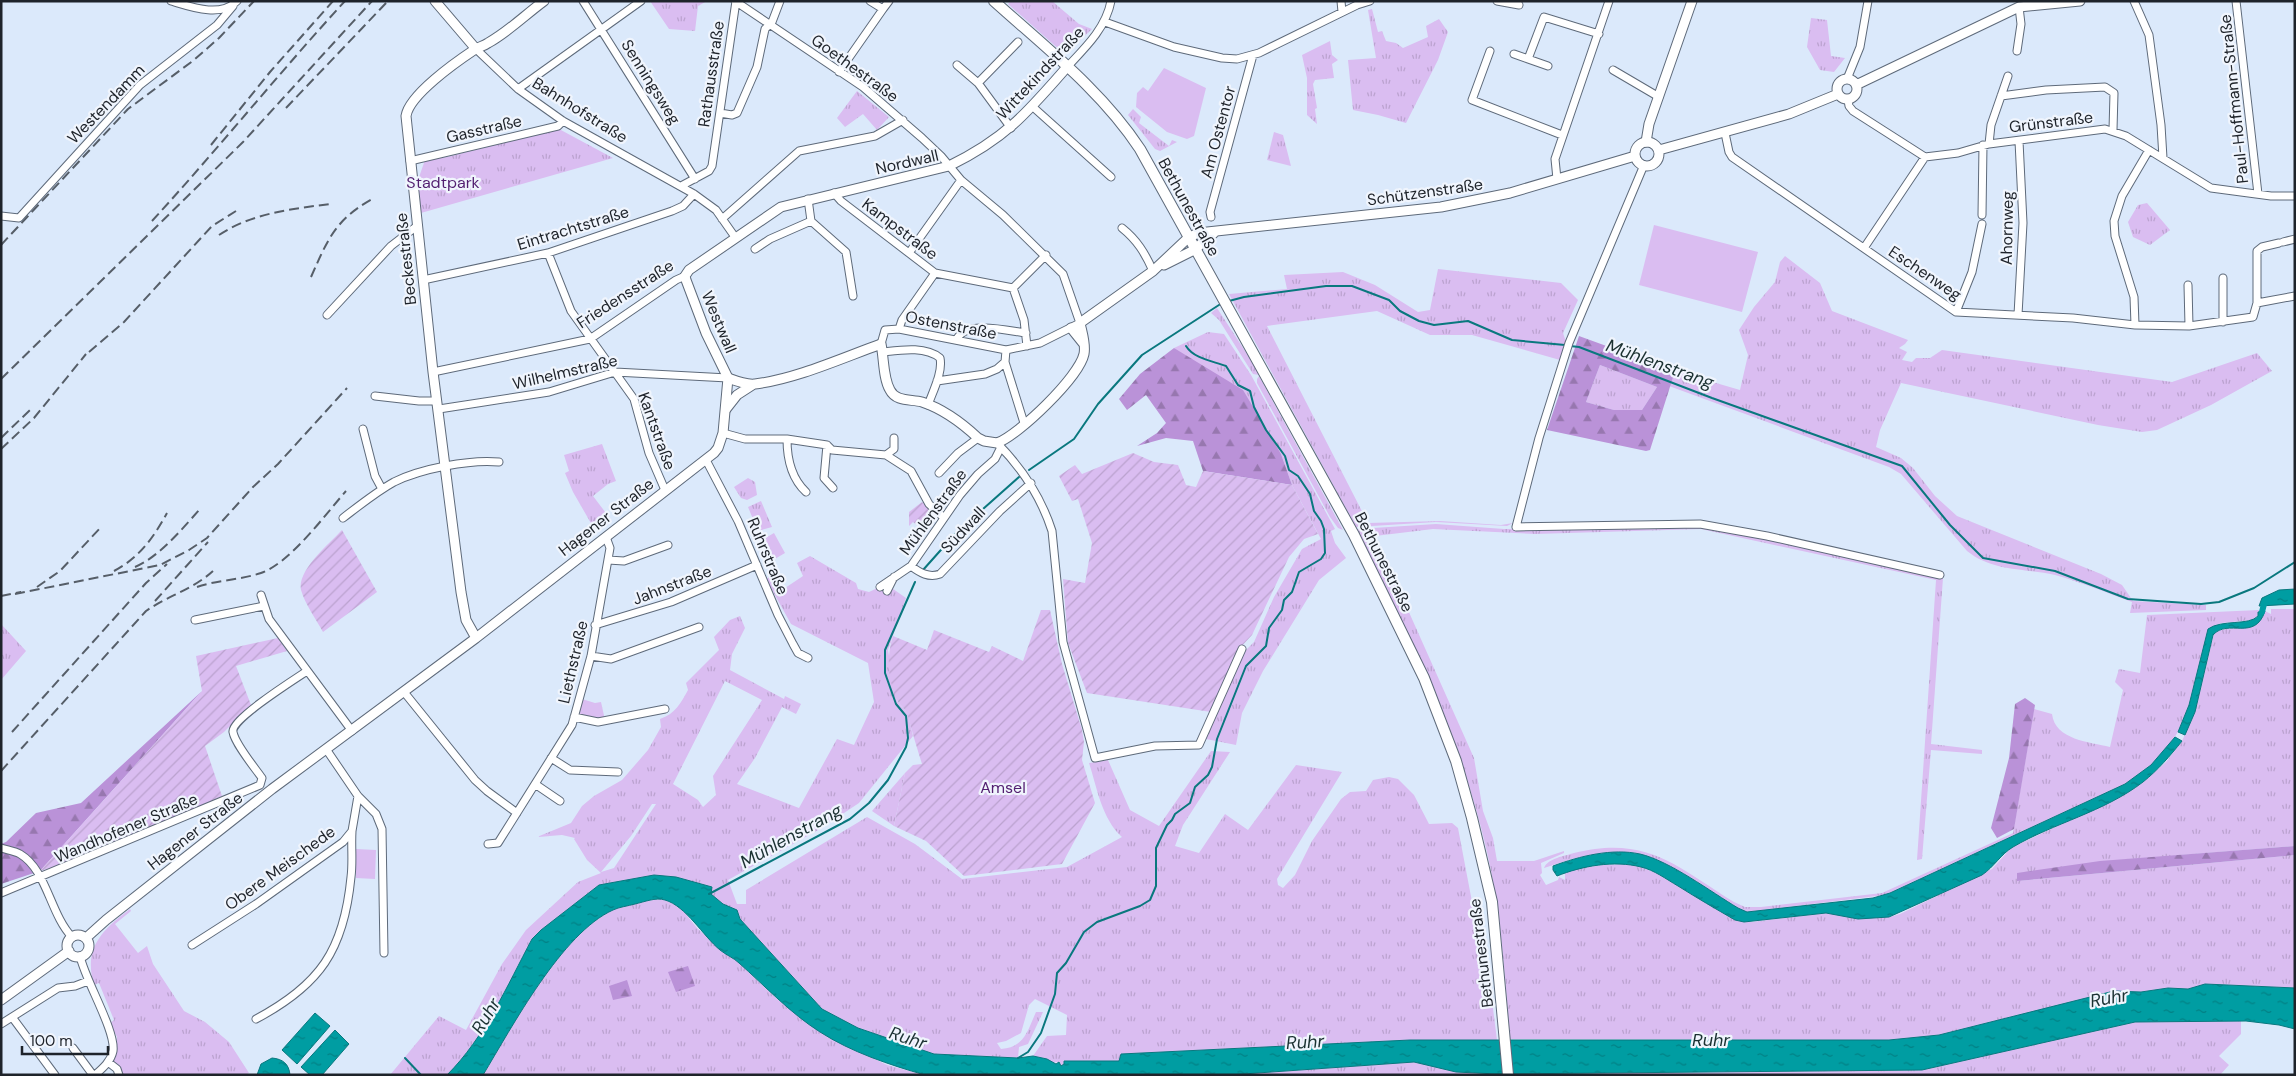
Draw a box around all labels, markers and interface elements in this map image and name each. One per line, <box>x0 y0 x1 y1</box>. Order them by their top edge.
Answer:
street label: Paul-Hoffmann-Straße <box>2215 13 2253 185</box>
street label: Rathausstraße <box>693 19 729 129</box>
street label: Wittekindstraße <box>991 22 1089 124</box>
street label: Goethestraße <box>807 29 903 107</box>
street label: Senningsweg <box>617 36 685 128</box>
street label: Westendamm <box>63 60 149 148</box>
street label: Bahnhofstraße <box>528 72 632 148</box>
street label: Am Ostentor <box>1196 83 1240 181</box>
street label: Grünstraße <box>2008 106 2094 138</box>
street label: Gasstraße <box>444 110 524 148</box>
street label: Nordwall <box>873 145 941 179</box>
street label: Bethunestraße <box>1153 154 1225 260</box>
park label: Stadtpark <box>406 172 480 193</box>
street label: Schützenstraße <box>1366 173 1484 211</box>
street label: Ahornweg <box>1996 191 2018 265</box>
street label: Kampstraße <box>858 194 942 264</box>
street label: Eintrachtstraße <box>515 201 631 255</box>
street label: Beckestraße <box>391 212 421 306</box>
street label: Eschenweg <box>1884 241 1966 305</box>
street label: Friedensstraße <box>572 255 678 333</box>
street label: Westwall <box>697 288 741 356</box>
street label: Ostenstraße <box>904 306 998 344</box>
water label: Mühlenstrang <box>1603 333 1718 395</box>
street label: Wilhelmstraße <box>510 350 620 394</box>
street label: Kantstraße <box>633 389 681 473</box>
street label: Mühlenstraße <box>895 465 971 559</box>
street label: Hagener Straße <box>554 473 658 561</box>
street label: Südwall <box>936 502 990 558</box>
street label: Bethunestraße <box>1350 508 1418 616</box>
street label: Ruhrstraße <box>742 514 794 598</box>
street label: Jahnstraße <box>629 560 715 610</box>
street label: Liethstraße <box>553 618 593 706</box>
park label: Amsel <box>980 777 1026 798</box>
street label: Hagener Straße <box>143 787 247 875</box>
street label: Wandhofener Straße <box>51 788 201 868</box>
water label: Mühlenstrang <box>736 798 847 874</box>
street label: Obere Meischede <box>221 821 339 915</box>
street label: Bethunestraße <box>1464 897 1498 1009</box>
water label: Ruhr <box>2088 983 2131 1013</box>
water label: Ruhr <box>466 992 507 1039</box>
water label: Ruhr <box>886 1021 931 1056</box>
scale bar <box>22 1024 109 1056</box>
water label: Ruhr <box>1692 1028 1731 1052</box>
water label: Ruhr <box>1285 1029 1326 1055</box>
text: 100 m <box>30 1031 73 1051</box>

